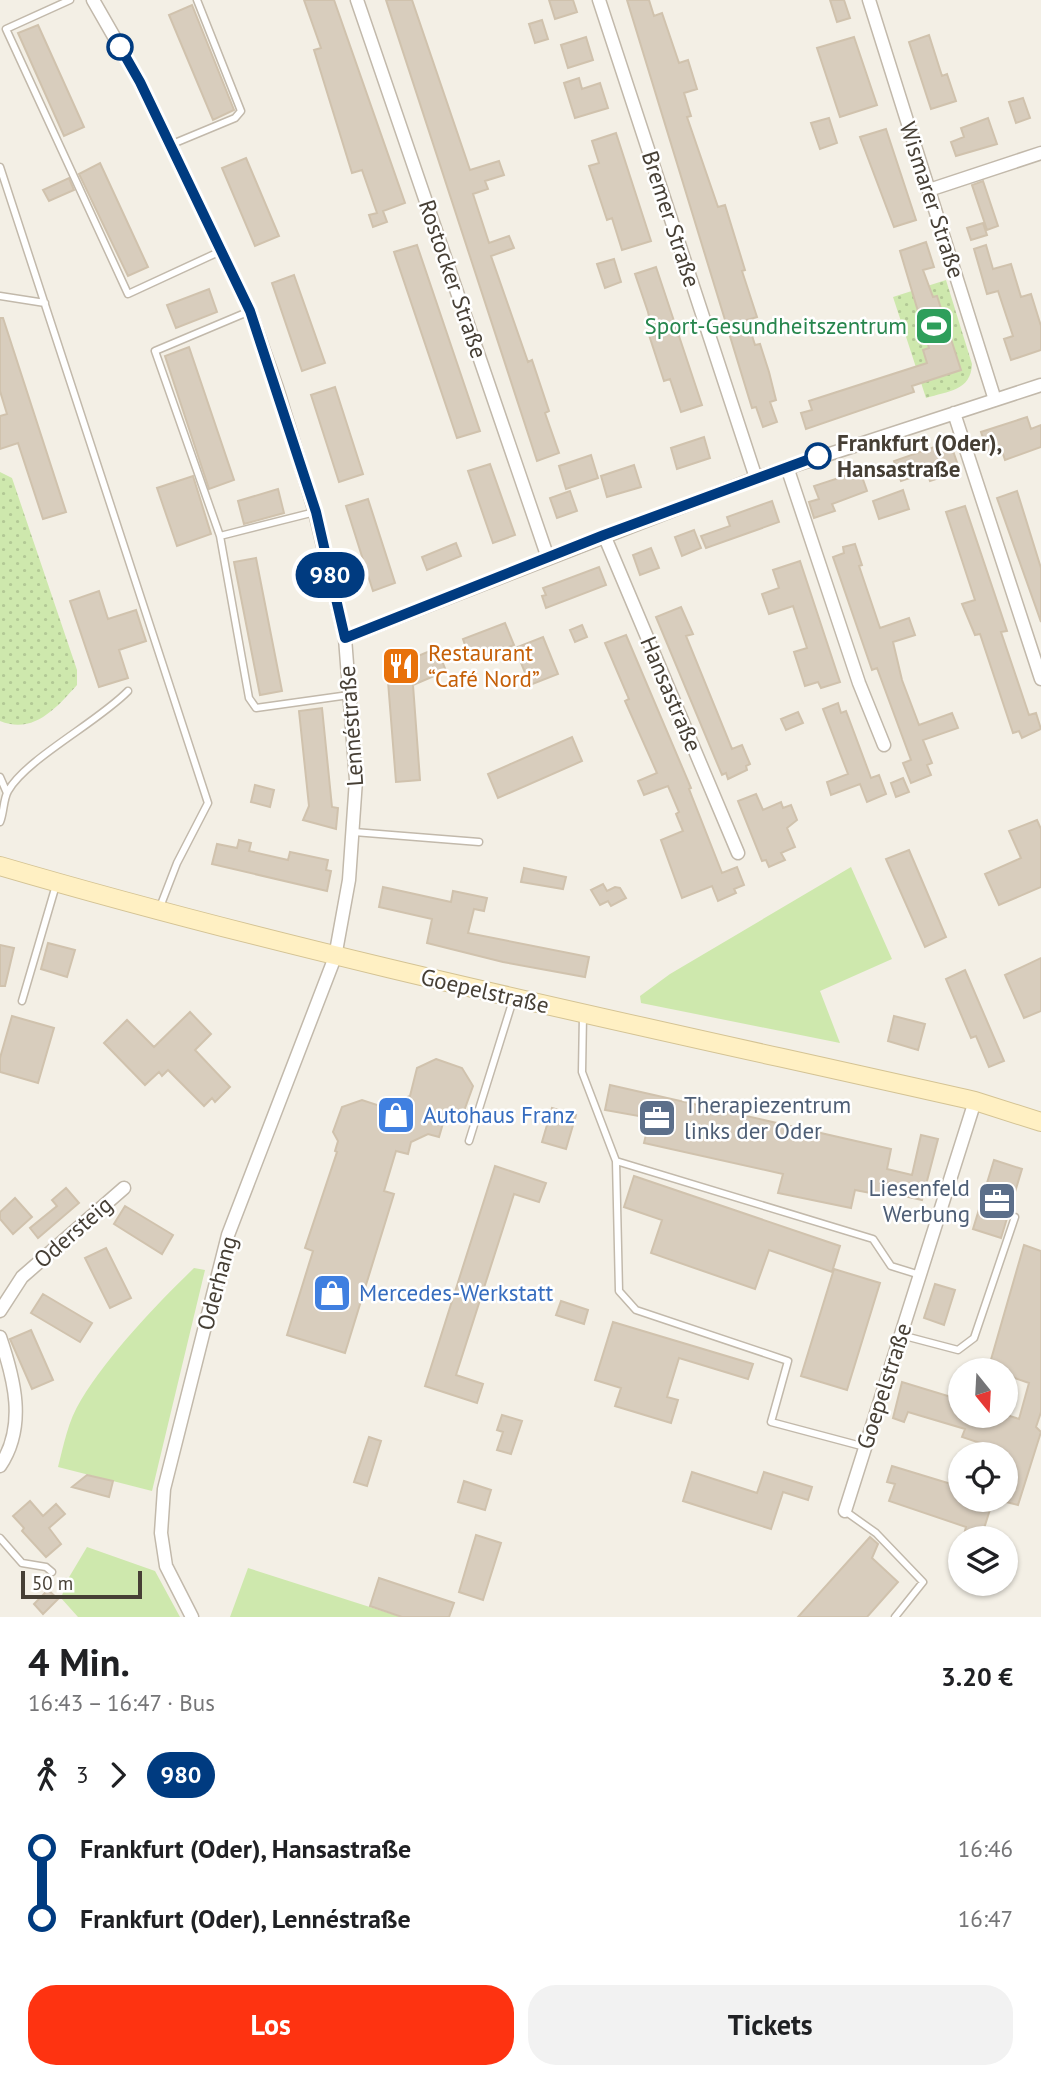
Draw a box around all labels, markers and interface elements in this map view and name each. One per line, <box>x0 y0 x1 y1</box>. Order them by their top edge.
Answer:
unlabelled marker <box>107 34 133 60</box>
street label: Wismarer Straße <box>894 118 971 282</box>
street label: Bremer Straße <box>636 147 707 291</box>
street label: Rostocker Straße <box>413 196 494 362</box>
sports icon: Sport-Gesundheitszentrum <box>913 305 955 347</box>
place label: Sport-Gesundheitszentrum <box>645 311 907 340</box>
place label: Frankfurt (Oder), Hansastraße <box>837 428 1002 483</box>
marker: Frankfurt (Oder), Hansastraße <box>805 443 831 469</box>
line badge: 980 <box>290 552 370 598</box>
text: 980 <box>310 559 350 590</box>
street label: Hansastraße <box>634 632 709 756</box>
place label: Restaurant “Café Nord” <box>428 638 540 693</box>
restaurant icon: Restaurant “Café Nord” <box>380 645 422 687</box>
street label: Lennéstraße <box>332 665 369 787</box>
street label: Goepelstraße <box>418 962 552 1019</box>
place label: Therapiezentrum links der Oder <box>684 1090 851 1145</box>
shop icon: Autohaus Franz <box>375 1094 417 1136</box>
office icon: Therapiezentrum links der Oder <box>636 1097 678 1139</box>
place label: Autohaus Franz <box>423 1100 575 1129</box>
place label: Liesenfeld Werbung <box>868 1173 970 1228</box>
office icon: Liesenfeld Werbung <box>976 1180 1018 1222</box>
street label: Odersteig <box>27 1190 118 1274</box>
street label: Oderhang <box>190 1232 243 1333</box>
shop icon: Mercedes-Werkstatt <box>311 1272 353 1314</box>
place label: Mercedes-Werkstatt <box>359 1278 554 1307</box>
street label: Goepelstraße <box>850 1319 918 1453</box>
north arrow <box>948 1358 1018 1428</box>
map controls <box>948 1358 1018 1596</box>
button: locate <box>948 1442 1018 1512</box>
button: layers <box>948 1526 1018 1596</box>
scale bar <box>21 1568 142 1600</box>
text: 50 m <box>32 1571 73 1595</box>
text: 4 Min. <box>28 1637 130 1686</box>
text: 3.20 € <box>941 1660 1013 1693</box>
text: 16:43 – 16:47 · Bus <box>28 1688 215 1717</box>
icon: walk <box>28 1756 66 1794</box>
icon: forward <box>99 1756 137 1794</box>
text: 980 <box>161 1759 201 1790</box>
text: 3 <box>76 1760 89 1789</box>
text: Frankfurt (Oder), Hansastraße <box>80 1832 411 1865</box>
text: 16:46 <box>958 1834 1013 1863</box>
text: Frankfurt (Oder), Lennéstraße <box>80 1902 411 1935</box>
text: 16:47 <box>958 1904 1013 1933</box>
button: Los <box>28 1985 514 2065</box>
button: Tickets <box>528 1985 1013 2065</box>

